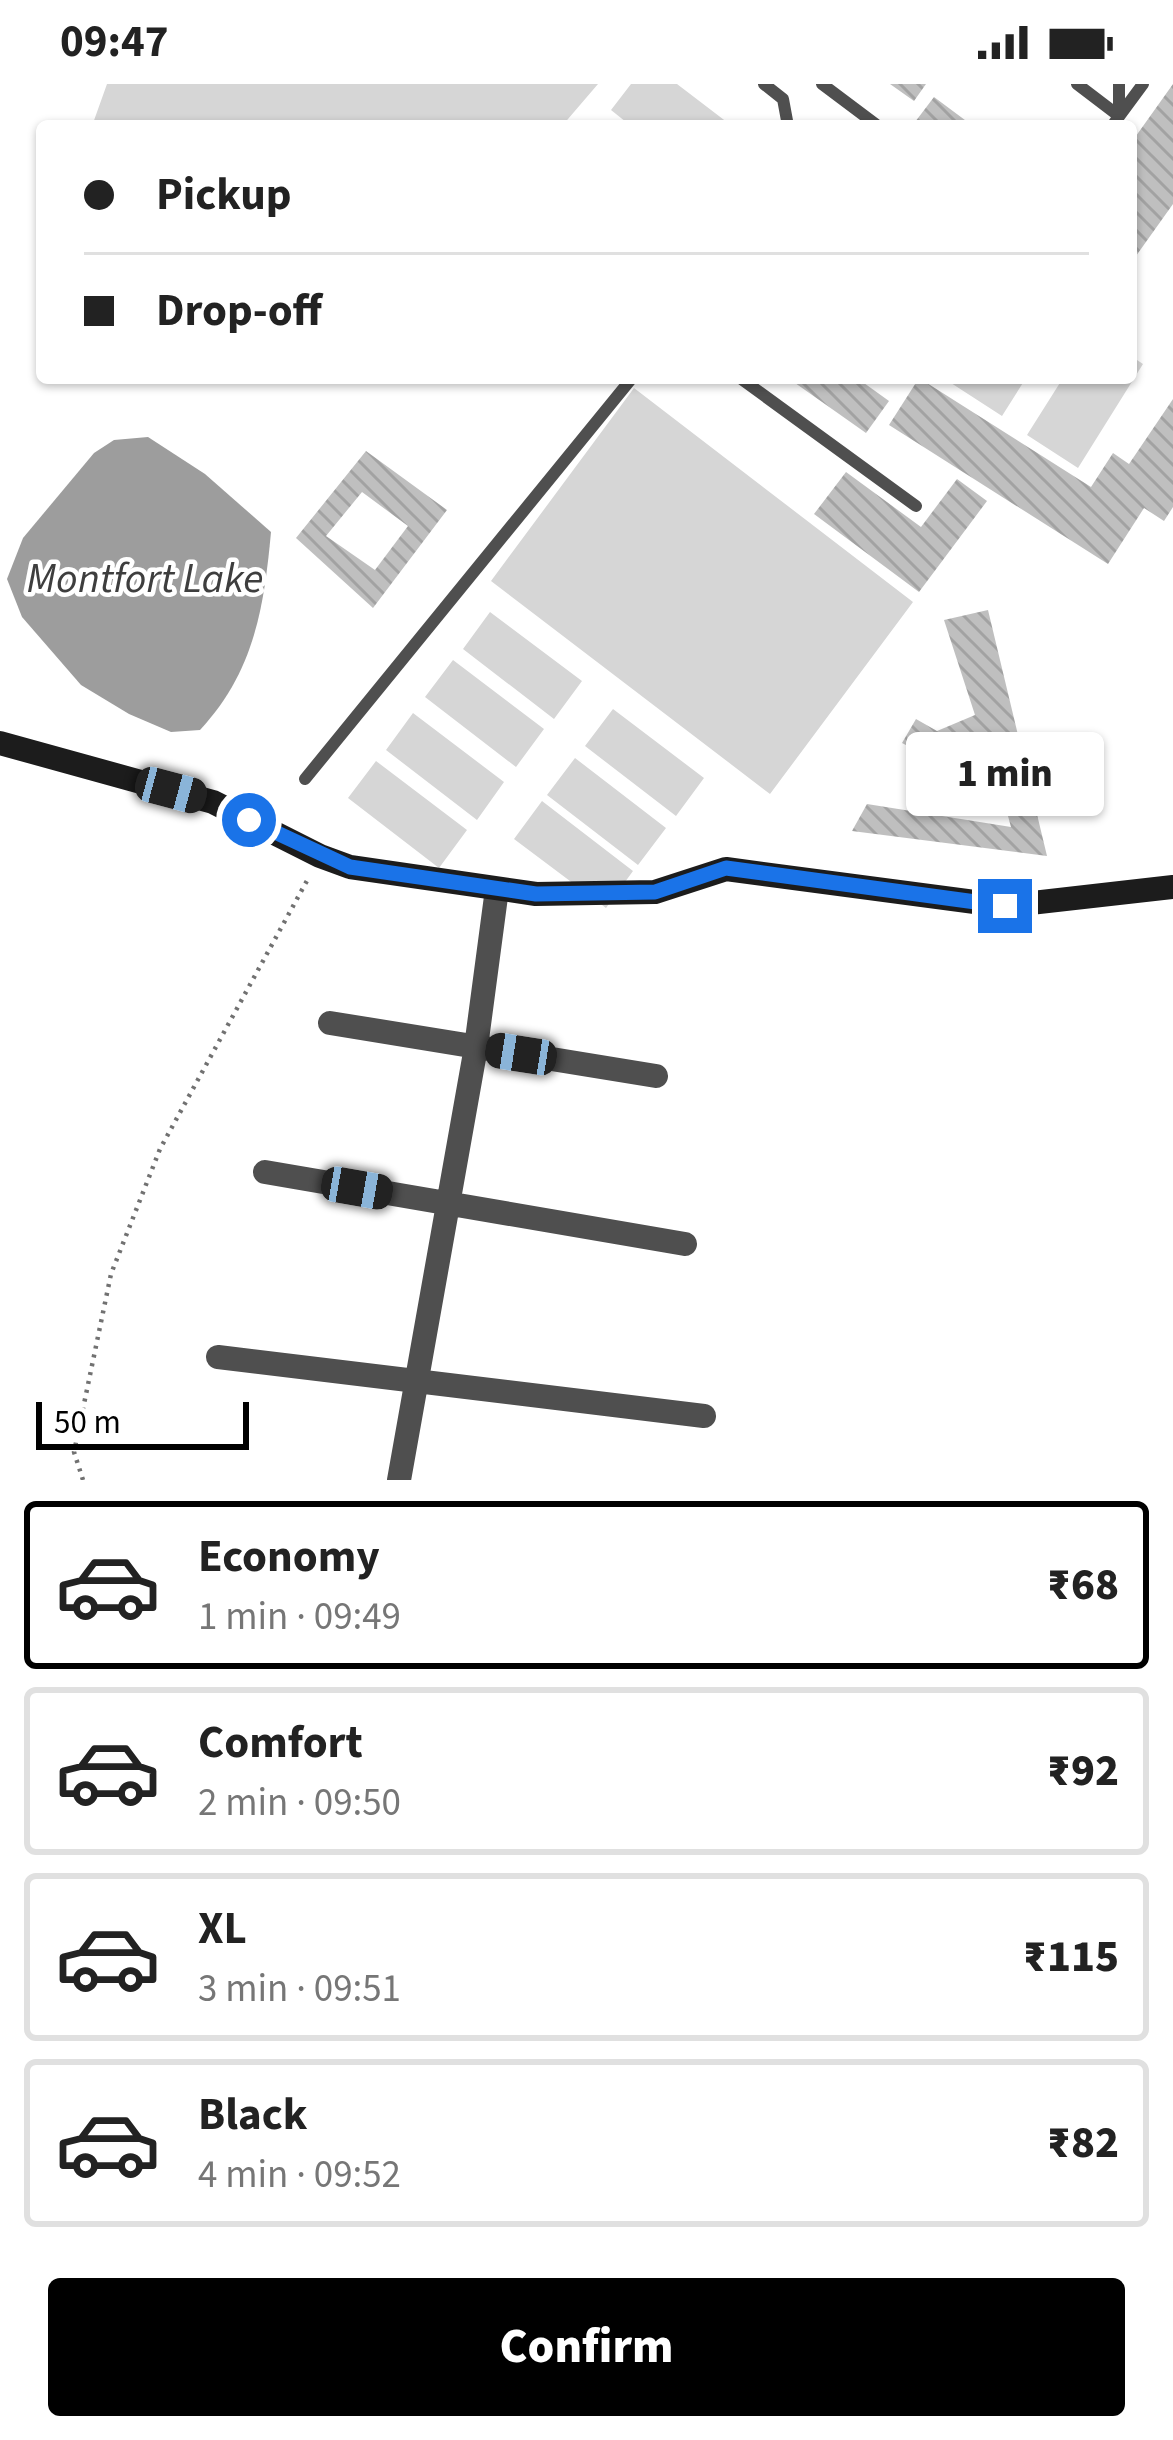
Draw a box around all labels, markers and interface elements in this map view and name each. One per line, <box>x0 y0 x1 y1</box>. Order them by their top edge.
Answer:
text: 09:47 <box>60 10 169 74</box>
text: Pickup <box>156 163 292 227</box>
text: Drop-off <box>156 279 322 343</box>
water label: Montfort Lake <box>26 549 264 609</box>
callout: 1 min <box>906 732 1104 816</box>
text: 1 min <box>957 746 1053 802</box>
car <box>132 763 210 817</box>
route start <box>222 793 276 847</box>
route end <box>978 879 1032 933</box>
car <box>483 1031 559 1077</box>
car <box>318 1164 396 1212</box>
scale bar <box>36 1396 249 1449</box>
text: 50 m <box>54 1399 121 1446</box>
text: Economy <box>198 1525 380 1589</box>
icon: car <box>54 1531 162 1639</box>
text: ₹68 <box>1047 1553 1119 1617</box>
text: 1 min · 09:49 <box>198 1589 401 1645</box>
text: Comfort <box>198 1711 363 1775</box>
icon: car <box>54 1717 162 1825</box>
text: ₹92 <box>1047 1739 1119 1803</box>
text: 2 min · 09:50 <box>198 1775 401 1831</box>
text: XL <box>198 1897 247 1961</box>
icon: car <box>54 1903 162 2011</box>
text: ₹115 <box>1023 1925 1119 1989</box>
text: 3 min · 09:51 <box>198 1961 401 2017</box>
text: Black <box>198 2083 308 2147</box>
icon: car <box>54 2089 162 2197</box>
text: ₹82 <box>1047 2111 1119 2175</box>
text: 4 min · 09:52 <box>198 2147 401 2203</box>
button: Confirm <box>48 2278 1125 2416</box>

